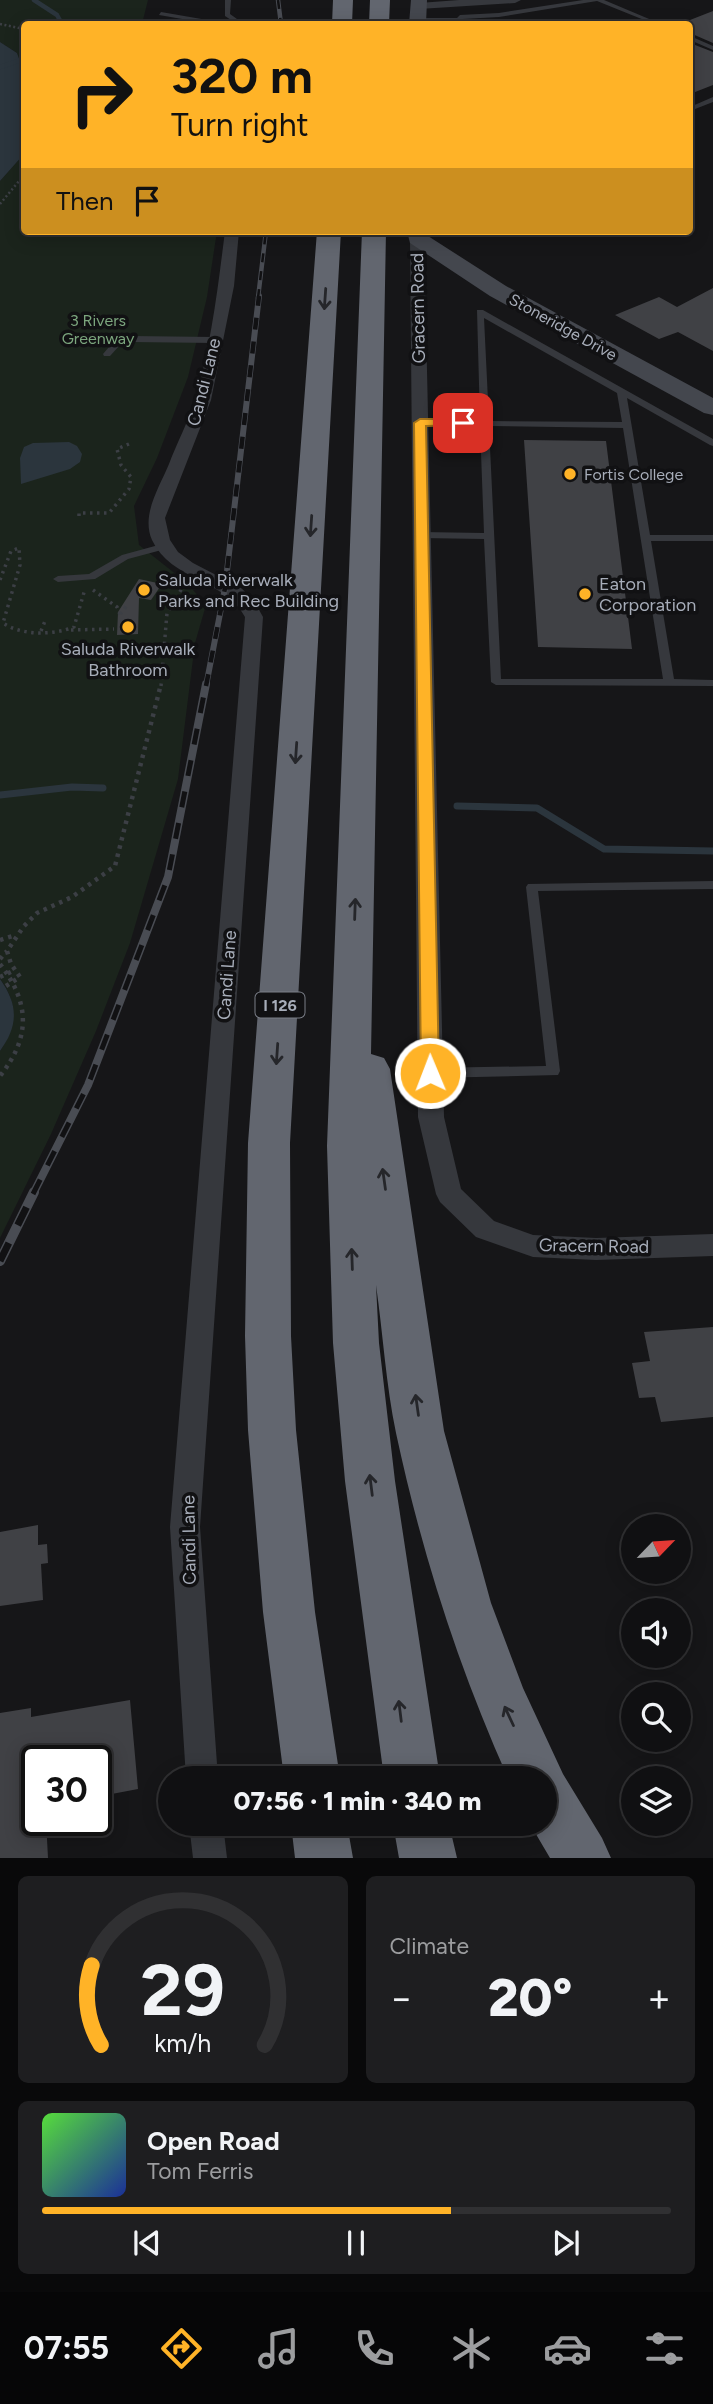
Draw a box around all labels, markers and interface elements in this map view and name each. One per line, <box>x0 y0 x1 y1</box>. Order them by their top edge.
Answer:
text: 320 m <box>171 46 313 105</box>
icon: right <box>56 49 147 140</box>
text: Turn right <box>171 106 309 144</box>
icon: arrive <box>128 182 166 220</box>
text: Then <box>56 185 114 217</box>
street label: Gracern Road <box>406 253 430 363</box>
one-way arrow <box>318 287 331 310</box>
street label: Stoneridge Drive <box>506 290 620 365</box>
park label: 3 Rivers Greenway <box>62 311 135 348</box>
street label: Candi Lane <box>182 336 226 428</box>
pin <box>433 393 493 453</box>
icon: arrive <box>444 404 482 442</box>
place label: Fortis College <box>584 465 683 484</box>
marker: Fortis College <box>562 466 578 482</box>
one-way arrow <box>304 514 317 537</box>
place label: Saluda Riverwalk Parks and Rec Building <box>158 569 339 612</box>
place label: Eaton Corporation <box>599 573 696 616</box>
marker: Saluda Riverwalk Parks and Rec Building <box>136 582 152 598</box>
marker: Eaton Corporation <box>577 586 593 602</box>
marker: Saluda Riverwalk Bathroom <box>120 619 136 635</box>
place label: Saluda Riverwalk Bathroom <box>61 638 196 681</box>
one-way arrow <box>289 741 302 764</box>
one-way arrow <box>348 898 362 921</box>
street label: Candi Lane <box>213 929 241 1021</box>
road number: I 126 <box>256 993 304 1018</box>
position arrow <box>393 1036 467 1110</box>
one-way arrow <box>270 1042 283 1064</box>
one-way arrow <box>378 1169 391 1191</box>
street label: Gracern Road <box>539 1234 649 1258</box>
one-way arrow <box>346 1247 359 1270</box>
one-way arrow <box>410 1394 423 1417</box>
one-way arrow <box>365 1474 378 1497</box>
street label: Candi Lane <box>177 1495 201 1585</box>
north arrow <box>621 1514 691 1584</box>
map controls <box>621 1514 691 1836</box>
button: sound <box>621 1598 691 1668</box>
button: search <box>621 1682 691 1752</box>
one-way arrow <box>394 1700 407 1723</box>
one-way arrow <box>501 1706 515 1727</box>
speed limit sign: 30 <box>21 1745 112 1836</box>
button: layers <box>621 1766 691 1836</box>
text: 07:56 · 1 min · 340 m <box>234 1785 481 1817</box>
text: Climate <box>390 1932 469 1960</box>
text: 29 <box>141 1947 225 2034</box>
text: 20° <box>488 1967 572 2029</box>
text: − <box>390 1975 413 2021</box>
text: + <box>647 1975 671 2021</box>
text: km/h <box>154 2028 211 2058</box>
text: Open Road <box>147 2125 280 2157</box>
text: Tom Ferris <box>147 2157 253 2185</box>
icon: previous <box>128 2224 166 2262</box>
icon: pause <box>337 2224 375 2262</box>
icon: next <box>547 2224 585 2262</box>
icon: directions <box>157 2324 206 2373</box>
icon: music <box>254 2324 303 2373</box>
icon: phone <box>350 2324 399 2373</box>
icon: climate <box>447 2324 496 2373</box>
icon: car <box>543 2324 592 2373</box>
icon: filters <box>640 2324 689 2373</box>
text: 07:55 <box>24 2329 109 2367</box>

